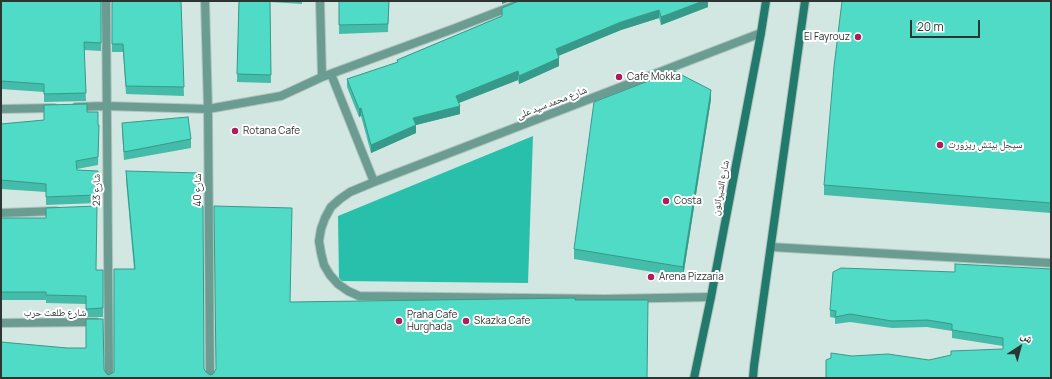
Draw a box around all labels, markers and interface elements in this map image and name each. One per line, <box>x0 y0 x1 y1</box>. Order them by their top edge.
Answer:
scale bar <box>912 12 982 38</box>
text: 20 m <box>917 18 944 35</box>
place label: El Fayrouz <box>804 31 850 43</box>
marker: El Fayrouz <box>853 32 863 42</box>
place label: Cafe Mokka <box>627 71 681 83</box>
marker: Cafe Mokka <box>614 72 624 82</box>
street label: شارع محمد سيد على <box>515 84 589 122</box>
place label: Rotana Cafe <box>243 125 300 137</box>
marker: Rotana Cafe <box>230 126 240 136</box>
place label: سيجل بيتش ريزورت <box>948 139 1022 151</box>
marker: سيجل بيتش ريزورت <box>935 140 945 150</box>
street label: شارع الشيراتون <box>710 159 732 217</box>
street label: شارع 40 <box>192 173 204 207</box>
street label: شارع 23 <box>91 174 103 206</box>
place label: Costa <box>674 195 702 207</box>
marker: Costa <box>661 196 671 206</box>
place label: Arena Pizzaria <box>659 271 724 283</box>
marker: Arena Pizzaria <box>646 272 656 282</box>
street label: شارع طلعت حرب <box>24 307 86 319</box>
place label: Praha Cafe Hurghada <box>407 309 457 332</box>
place label: Skazka Cafe <box>474 315 530 327</box>
marker: Praha Cafe Hurghada <box>394 316 404 326</box>
marker: Skazka Cafe <box>461 316 471 326</box>
north arrow <box>1000 327 1040 367</box>
text: ش <box>1018 327 1036 346</box>

